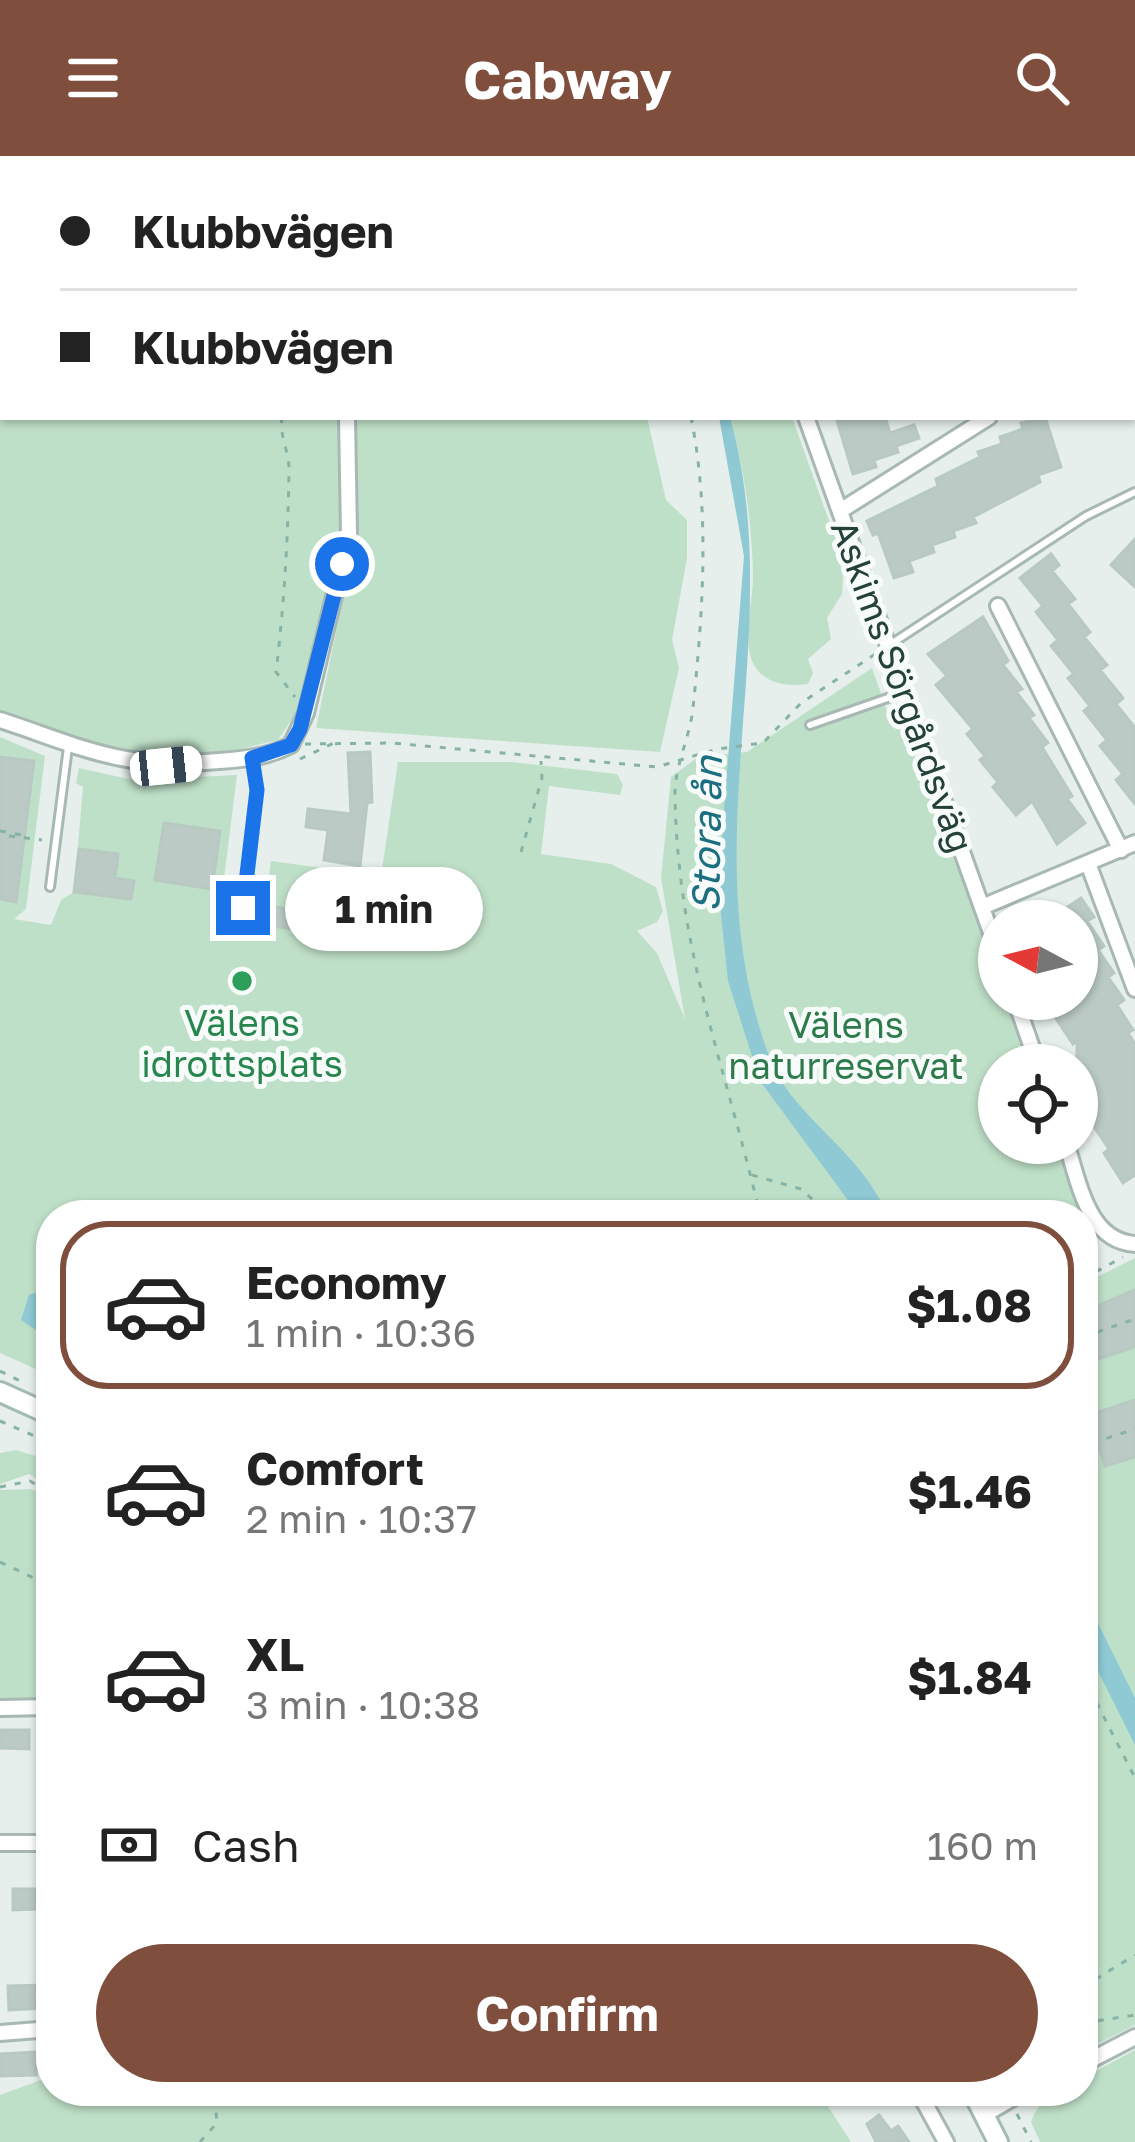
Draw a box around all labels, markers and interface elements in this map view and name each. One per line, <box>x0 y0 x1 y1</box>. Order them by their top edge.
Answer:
icon: menu <box>60 45 126 111</box>
icon: search <box>1009 45 1075 111</box>
text: Cabway <box>463 46 672 111</box>
text: Klubbvägen <box>132 204 394 258</box>
text: Klubbvägen <box>132 320 394 374</box>
street label: Askims Sörgårdsväg <box>823 514 983 858</box>
route start <box>315 537 369 591</box>
car <box>128 744 204 788</box>
water label: Stora ån <box>681 754 731 912</box>
callout: 1 min <box>285 866 483 950</box>
route end <box>216 881 270 935</box>
text: 1 min <box>335 885 433 932</box>
north arrow <box>978 900 1098 1020</box>
map controls <box>978 900 1098 1164</box>
marker: Välens idrottsplats <box>229 968 255 994</box>
place label: Välens idrottsplats <box>141 1001 343 1085</box>
park label: Välens naturreservat <box>728 1003 964 1087</box>
button: locate <box>978 1044 1098 1164</box>
icon: car <box>102 1251 210 1359</box>
text: Economy <box>246 1255 447 1309</box>
text: $1.08 <box>906 1278 1032 1332</box>
text: 1 min · 10:36 <box>246 1309 476 1356</box>
icon: car <box>102 1437 210 1545</box>
text: Comfort <box>246 1441 424 1495</box>
text: $1.46 <box>908 1464 1032 1518</box>
text: 2 min · 10:37 <box>246 1495 477 1542</box>
icon: car <box>102 1623 210 1731</box>
text: XL <box>246 1627 304 1681</box>
text: $1.84 <box>907 1650 1032 1704</box>
text: 3 min · 10:38 <box>246 1681 480 1728</box>
icon: cash <box>96 1812 162 1878</box>
text: Cash <box>192 1818 300 1872</box>
text: 160 m <box>927 1822 1038 1869</box>
button: Confirm <box>96 1944 1038 2082</box>

